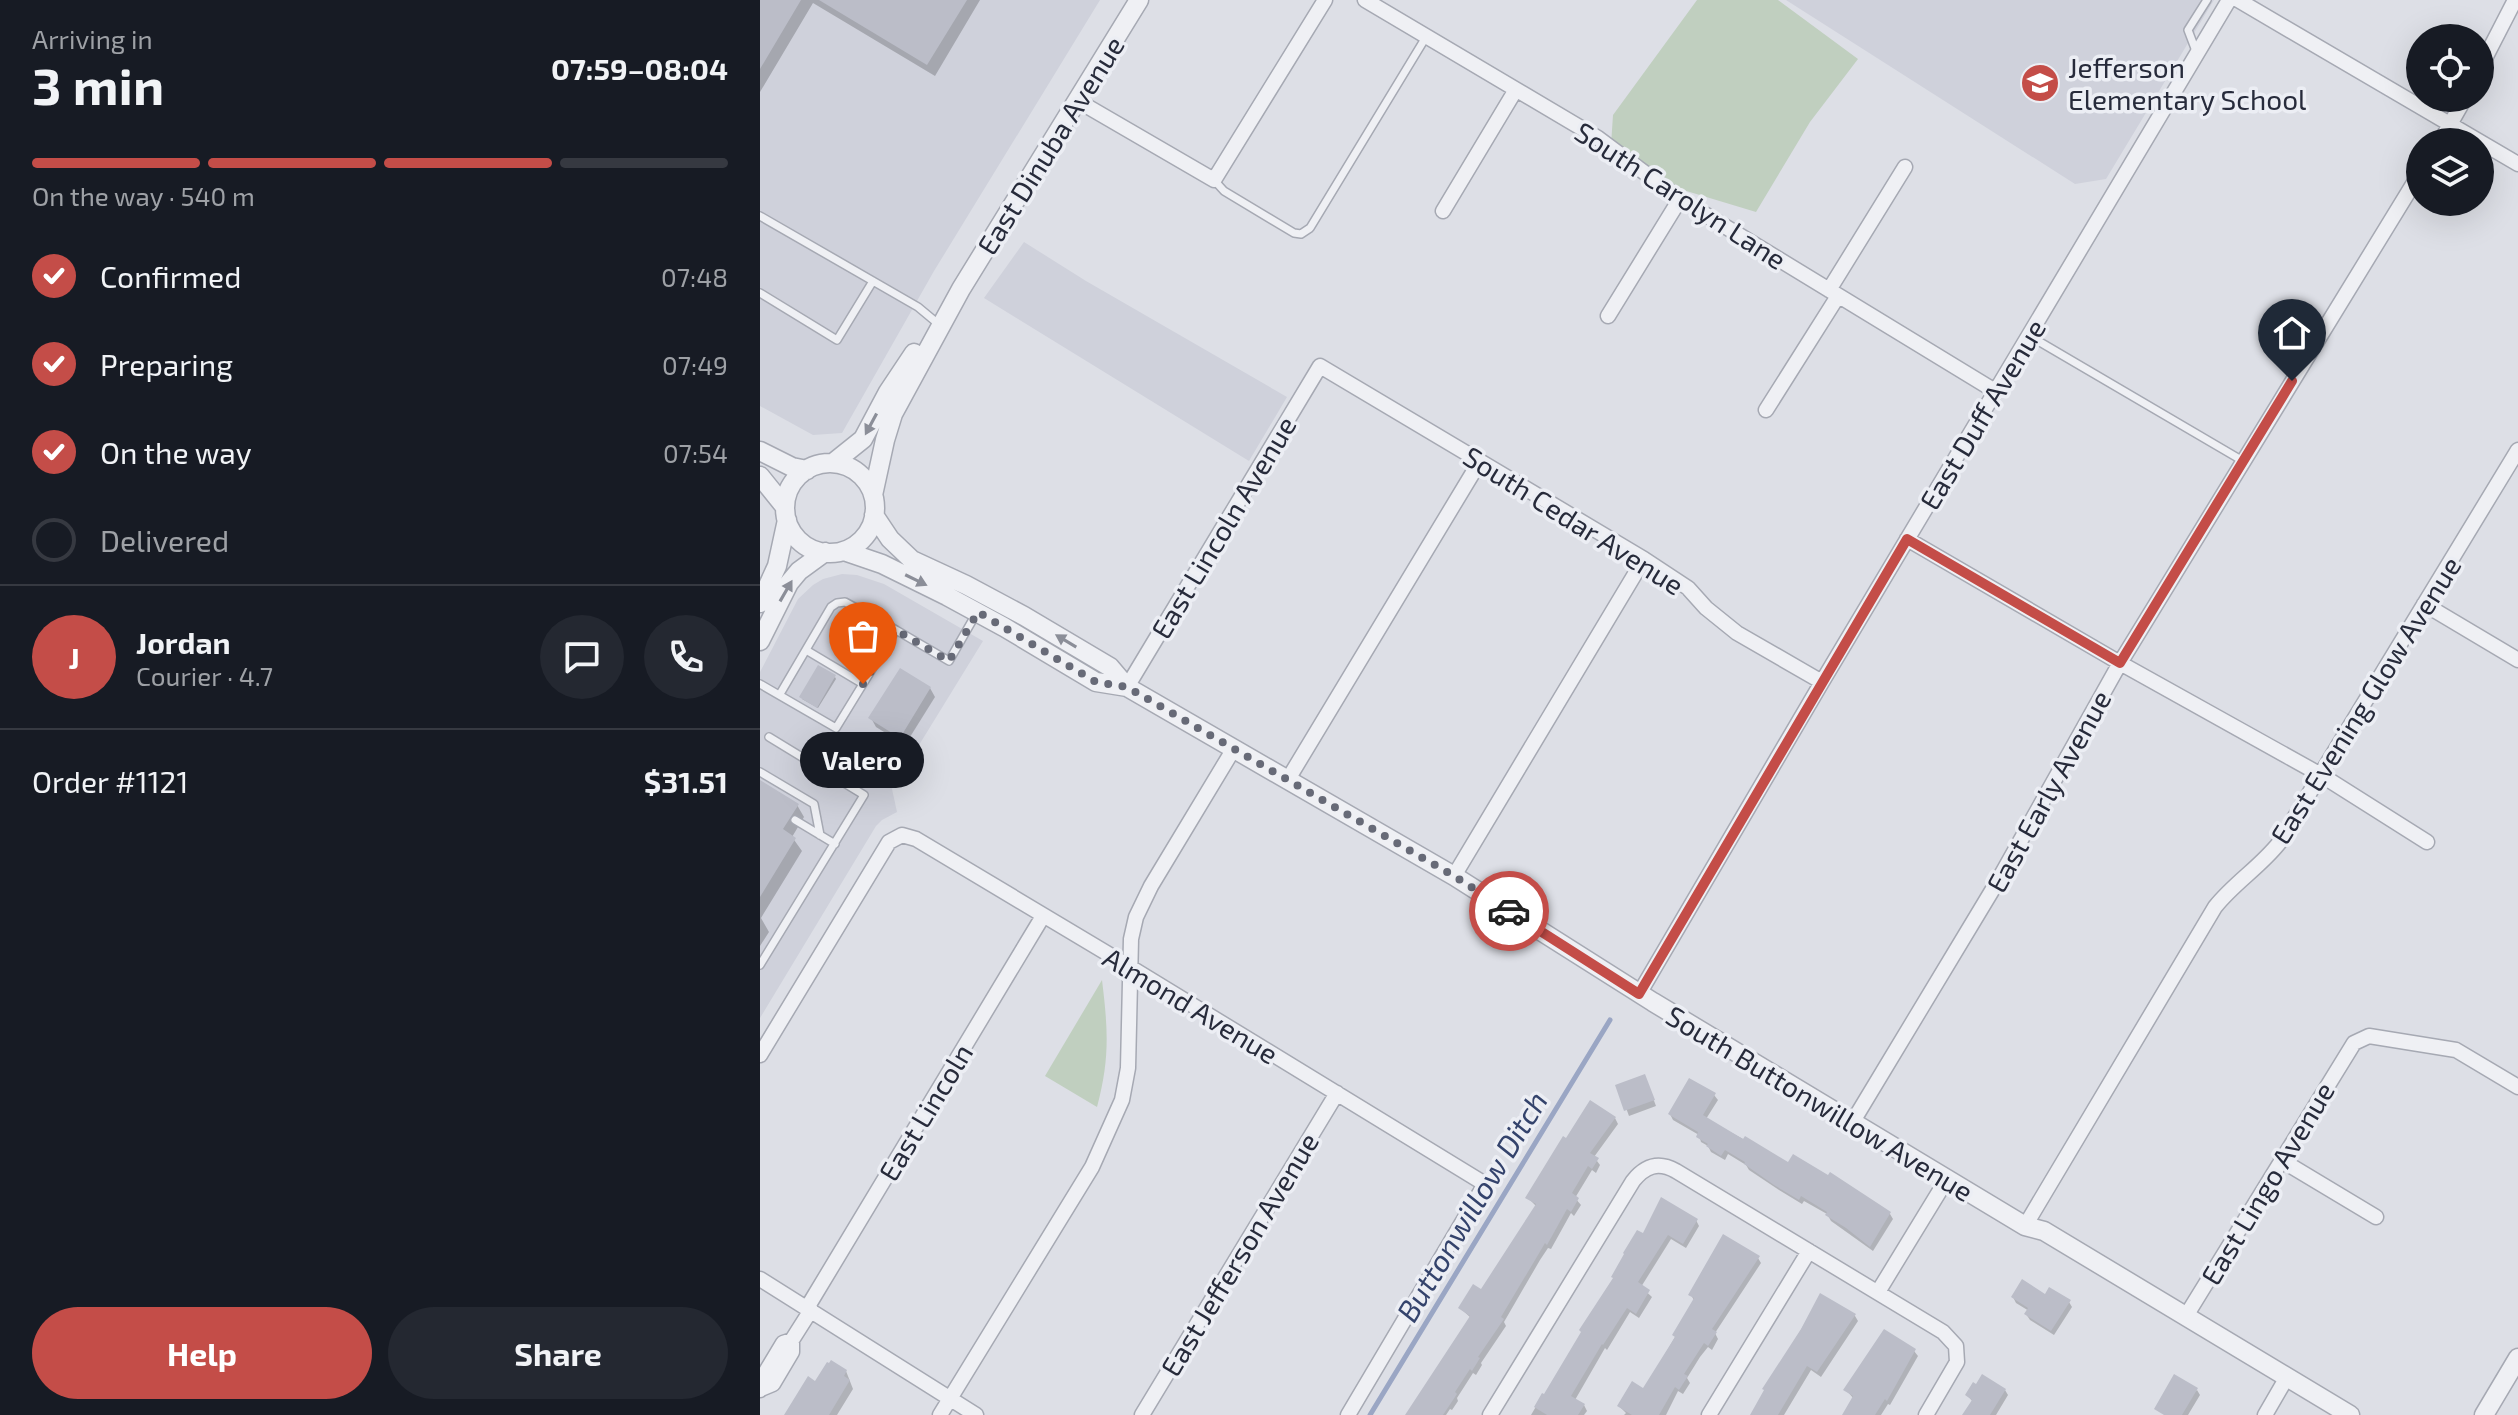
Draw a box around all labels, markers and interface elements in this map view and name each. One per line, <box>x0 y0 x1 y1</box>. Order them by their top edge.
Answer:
text: Arriving in <box>32 23 153 54</box>
map controls <box>2406 24 2494 216</box>
button: locate <box>2406 24 2494 112</box>
street label: East Dinuba Avenue <box>969 30 1131 260</box>
text: 07:59–08:04 <box>551 50 728 86</box>
place label: Jefferson Elementary School <box>2068 50 2307 116</box>
text: 3 min <box>32 53 164 115</box>
school or university icon: Jefferson Elementary School <box>2019 62 2061 104</box>
street label: South Carolyn Lane <box>1569 114 1793 276</box>
button: layers <box>2406 128 2494 216</box>
text: On the way · 540 m <box>32 180 255 211</box>
icon: check <box>32 254 76 298</box>
text: Confirmed <box>100 258 241 294</box>
text: 07:48 <box>661 261 728 292</box>
pin <box>2258 299 2326 381</box>
icon: home <box>2270 311 2314 355</box>
street label: East Duff Avenue <box>1912 313 2052 515</box>
icon: check <box>32 342 76 386</box>
text: Preparing <box>100 346 233 382</box>
text: 07:49 <box>662 349 728 380</box>
street label: East Lincoln Avenue <box>1143 410 1303 644</box>
one-way arrow <box>864 413 878 435</box>
icon: check <box>32 430 76 474</box>
text: On the way <box>100 434 252 470</box>
text: 07:54 <box>663 437 728 468</box>
street label: South Cedar Avenue <box>1458 438 1690 602</box>
text: Delivered <box>100 522 229 558</box>
street label: East Evening Glow Avenue <box>2262 550 2468 850</box>
one-way arrow <box>905 574 928 587</box>
one-way arrow <box>779 580 793 603</box>
pin <box>829 602 897 684</box>
icon: bag <box>841 614 885 658</box>
button: chat <box>540 615 624 699</box>
button: phone <box>644 615 728 699</box>
text: Jordan <box>136 624 231 660</box>
one-way arrow <box>1055 634 1077 648</box>
text: J <box>68 639 80 675</box>
text: Courier · 4.7 <box>136 660 273 691</box>
street label: East Early Avenue <box>1978 684 2118 898</box>
callout: Valero <box>801 732 925 788</box>
text: Valero <box>822 744 902 775</box>
text: Order #1121 <box>32 763 188 799</box>
text: $31.51 <box>644 763 728 799</box>
courier <box>1469 871 1549 951</box>
icon: car <box>1487 889 1531 933</box>
street label: Almond Avenue <box>1097 939 1285 1071</box>
street label: South Buttonwillow Avenue <box>1660 998 1980 1208</box>
street label: East Lincoln <box>871 1037 979 1187</box>
street label: East Lingo Avenue <box>2193 1075 2341 1291</box>
water label: Buttonwillow Ditch <box>1388 1084 1554 1328</box>
street label: East Jefferson Avenue <box>1153 1126 1325 1382</box>
button: Help <box>32 1307 372 1399</box>
button: Share <box>388 1307 728 1399</box>

